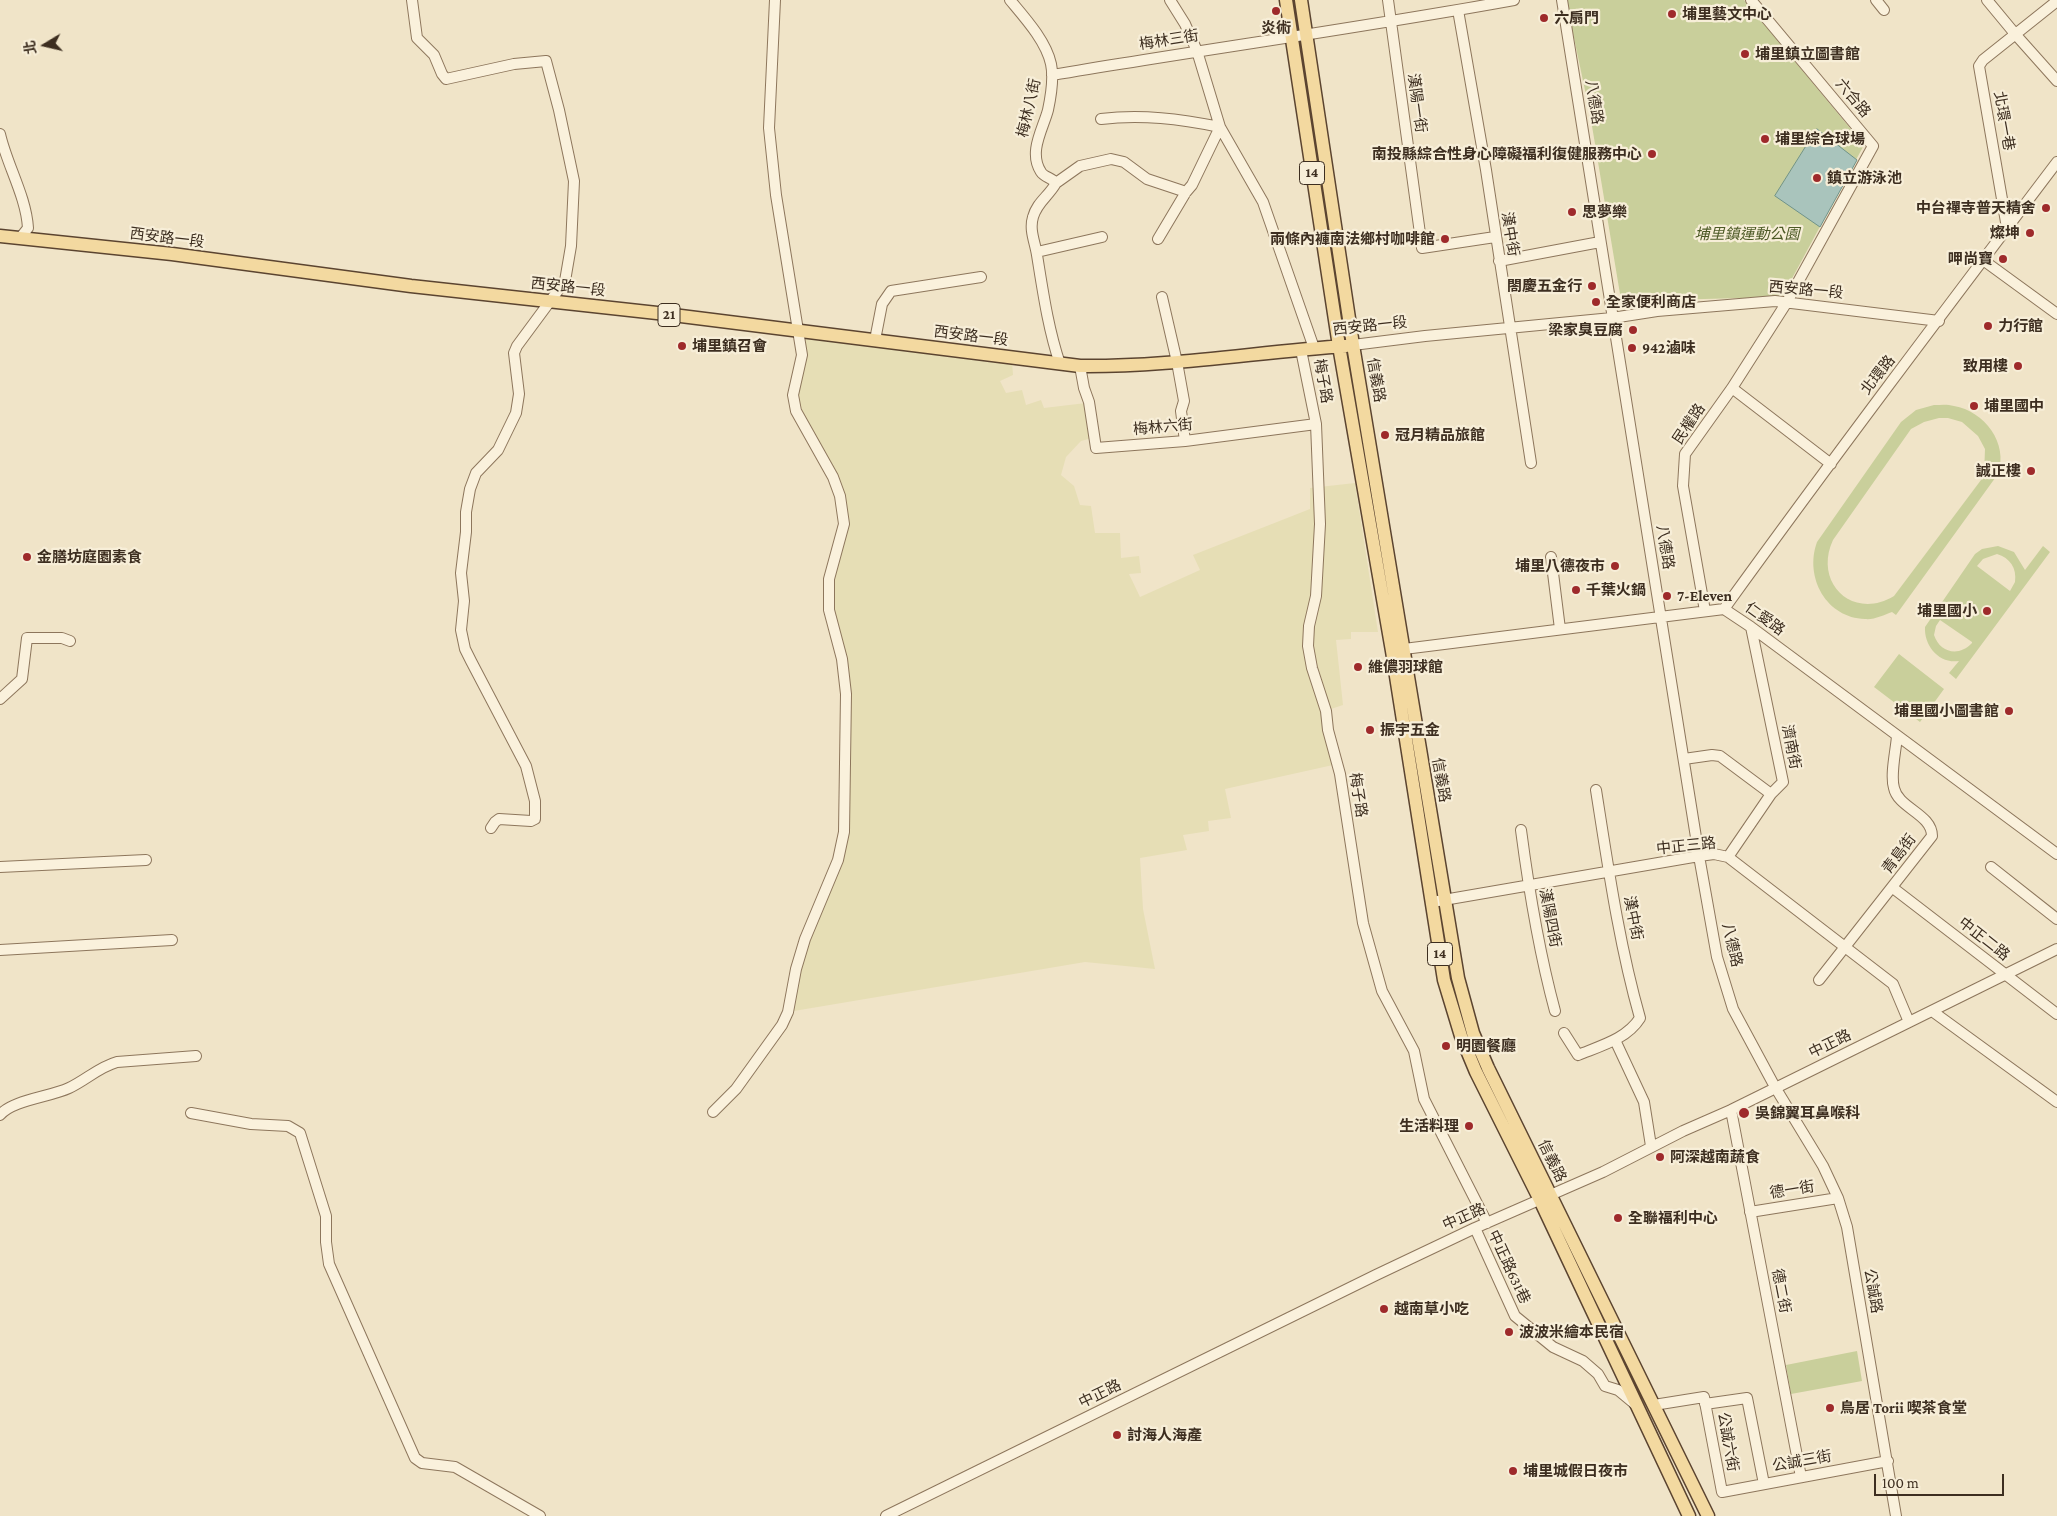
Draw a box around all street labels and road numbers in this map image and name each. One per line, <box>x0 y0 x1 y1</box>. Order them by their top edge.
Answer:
street label: 梅林三街 <box>1138 26 1200 54</box>
street label: 漢陽一街 <box>1404 72 1430 134</box>
street label: 六合路 <box>1832 75 1874 121</box>
street label: 梅林八街 <box>1013 77 1045 139</box>
street label: 八德路 <box>1582 78 1606 126</box>
street label: 北環一巷 <box>1990 90 2018 152</box>
road number: 14 <box>1300 162 1324 184</box>
street label: 漢中街 <box>1498 210 1522 258</box>
street label: 西安路一段 <box>129 224 205 252</box>
street label: 西安路一段 <box>530 274 606 300</box>
street label: 西安路一段 <box>1768 278 1844 302</box>
road number: 21 <box>658 304 680 326</box>
street label: 西安路一段 <box>1332 313 1408 339</box>
street label: 西安路一段 <box>933 322 1009 350</box>
street label: 北環路 <box>1857 352 1899 398</box>
street label: 信義路 <box>1363 356 1389 404</box>
street label: 梅子路 <box>1310 357 1336 405</box>
street label: 民權路 <box>1669 400 1709 448</box>
street label: 梅林六街 <box>1132 415 1194 439</box>
street label: 八德路 <box>1653 523 1677 571</box>
street label: 仁愛路 <box>1742 598 1788 640</box>
street label: 濟南街 <box>1778 723 1804 771</box>
street label: 信義路 <box>1428 756 1454 804</box>
street label: 梅子路 <box>1346 771 1370 819</box>
street label: 青島街 <box>1878 831 1920 877</box>
street label: 中正三路 <box>1655 834 1717 858</box>
street label: 漢陽四街 <box>1535 887 1565 949</box>
street label: 漢中街 <box>1620 894 1646 942</box>
street label: 中正二路 <box>1955 913 2013 965</box>
street label: 八德路 <box>1718 921 1746 969</box>
road number: 14 <box>1428 942 1452 966</box>
street label: 中正路 <box>1806 1026 1854 1062</box>
street label: 信義路 <box>1534 1137 1570 1185</box>
street label: 德一街 <box>1768 1178 1816 1202</box>
street label: 中正路 <box>1440 1200 1488 1234</box>
street label: 中正路631巷 <box>1484 1227 1534 1307</box>
street label: 德二街 <box>1768 1267 1794 1315</box>
street label: 公誠路 <box>1860 1267 1886 1315</box>
street label: 中正路 <box>1076 1376 1124 1412</box>
street label: 公誠六街 <box>1714 1411 1742 1473</box>
street label: 公誠三街 <box>1771 1447 1833 1475</box>

